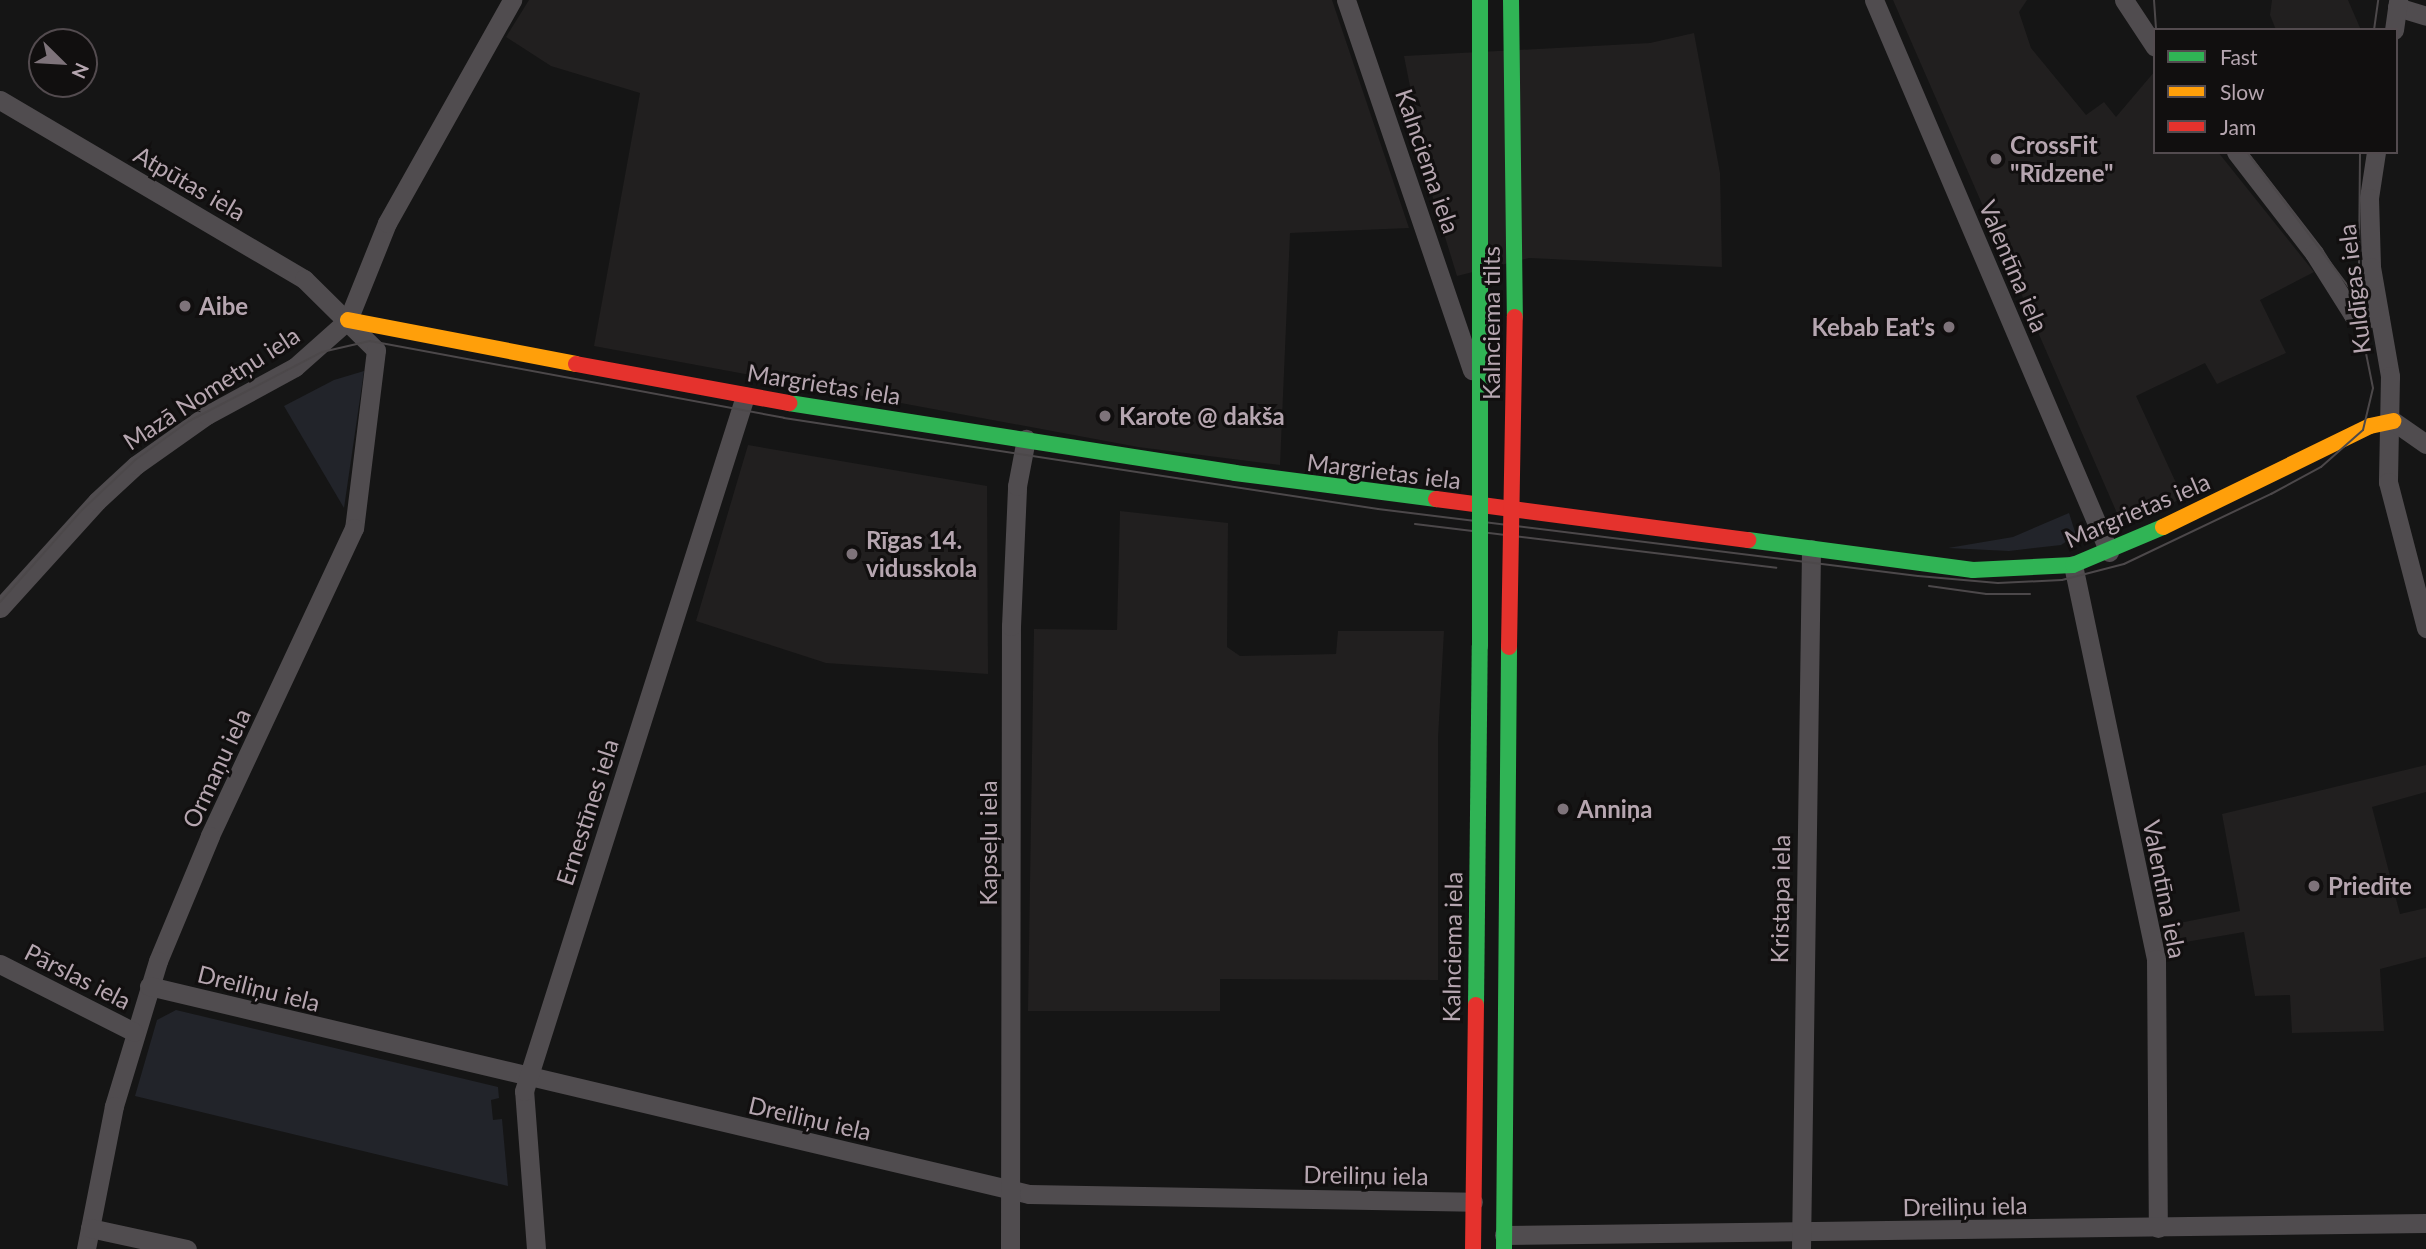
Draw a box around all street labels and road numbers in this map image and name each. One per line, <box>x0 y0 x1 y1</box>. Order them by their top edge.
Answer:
street label: Kalnciema iela <box>1390 85 1466 237</box>
street label: Atpūtas iela <box>129 140 251 226</box>
street label: Valentīna iela <box>1973 196 2055 336</box>
street label: Kuldīgas iela <box>2332 222 2376 356</box>
street label: Kalnciema tilts <box>1477 246 1505 400</box>
street label: Mazā Nometņu iela <box>118 320 304 456</box>
street label: Margrietas iela <box>745 358 903 410</box>
street label: Margrietas iela <box>1305 447 1463 495</box>
street label: Margrietas iela <box>2060 466 2214 554</box>
street label: Ormaņu iela <box>176 704 256 832</box>
street label: Ernestīnes iela <box>550 735 624 889</box>
street label: Kapseļu iela <box>974 780 1002 906</box>
street label: Valentīna iela <box>2137 817 2193 961</box>
street label: Kristapa iela <box>1764 834 1796 964</box>
street label: Kalnciema iela <box>1436 871 1468 1023</box>
street label: Pārslas iela <box>20 937 136 1015</box>
street label: Dreiliņu iela <box>195 959 323 1017</box>
street label: Dreiliņu iela <box>746 1090 874 1146</box>
street label: Dreiliņu iela <box>1303 1160 1429 1190</box>
street label: Dreiliņu iela <box>1902 1191 2028 1221</box>

